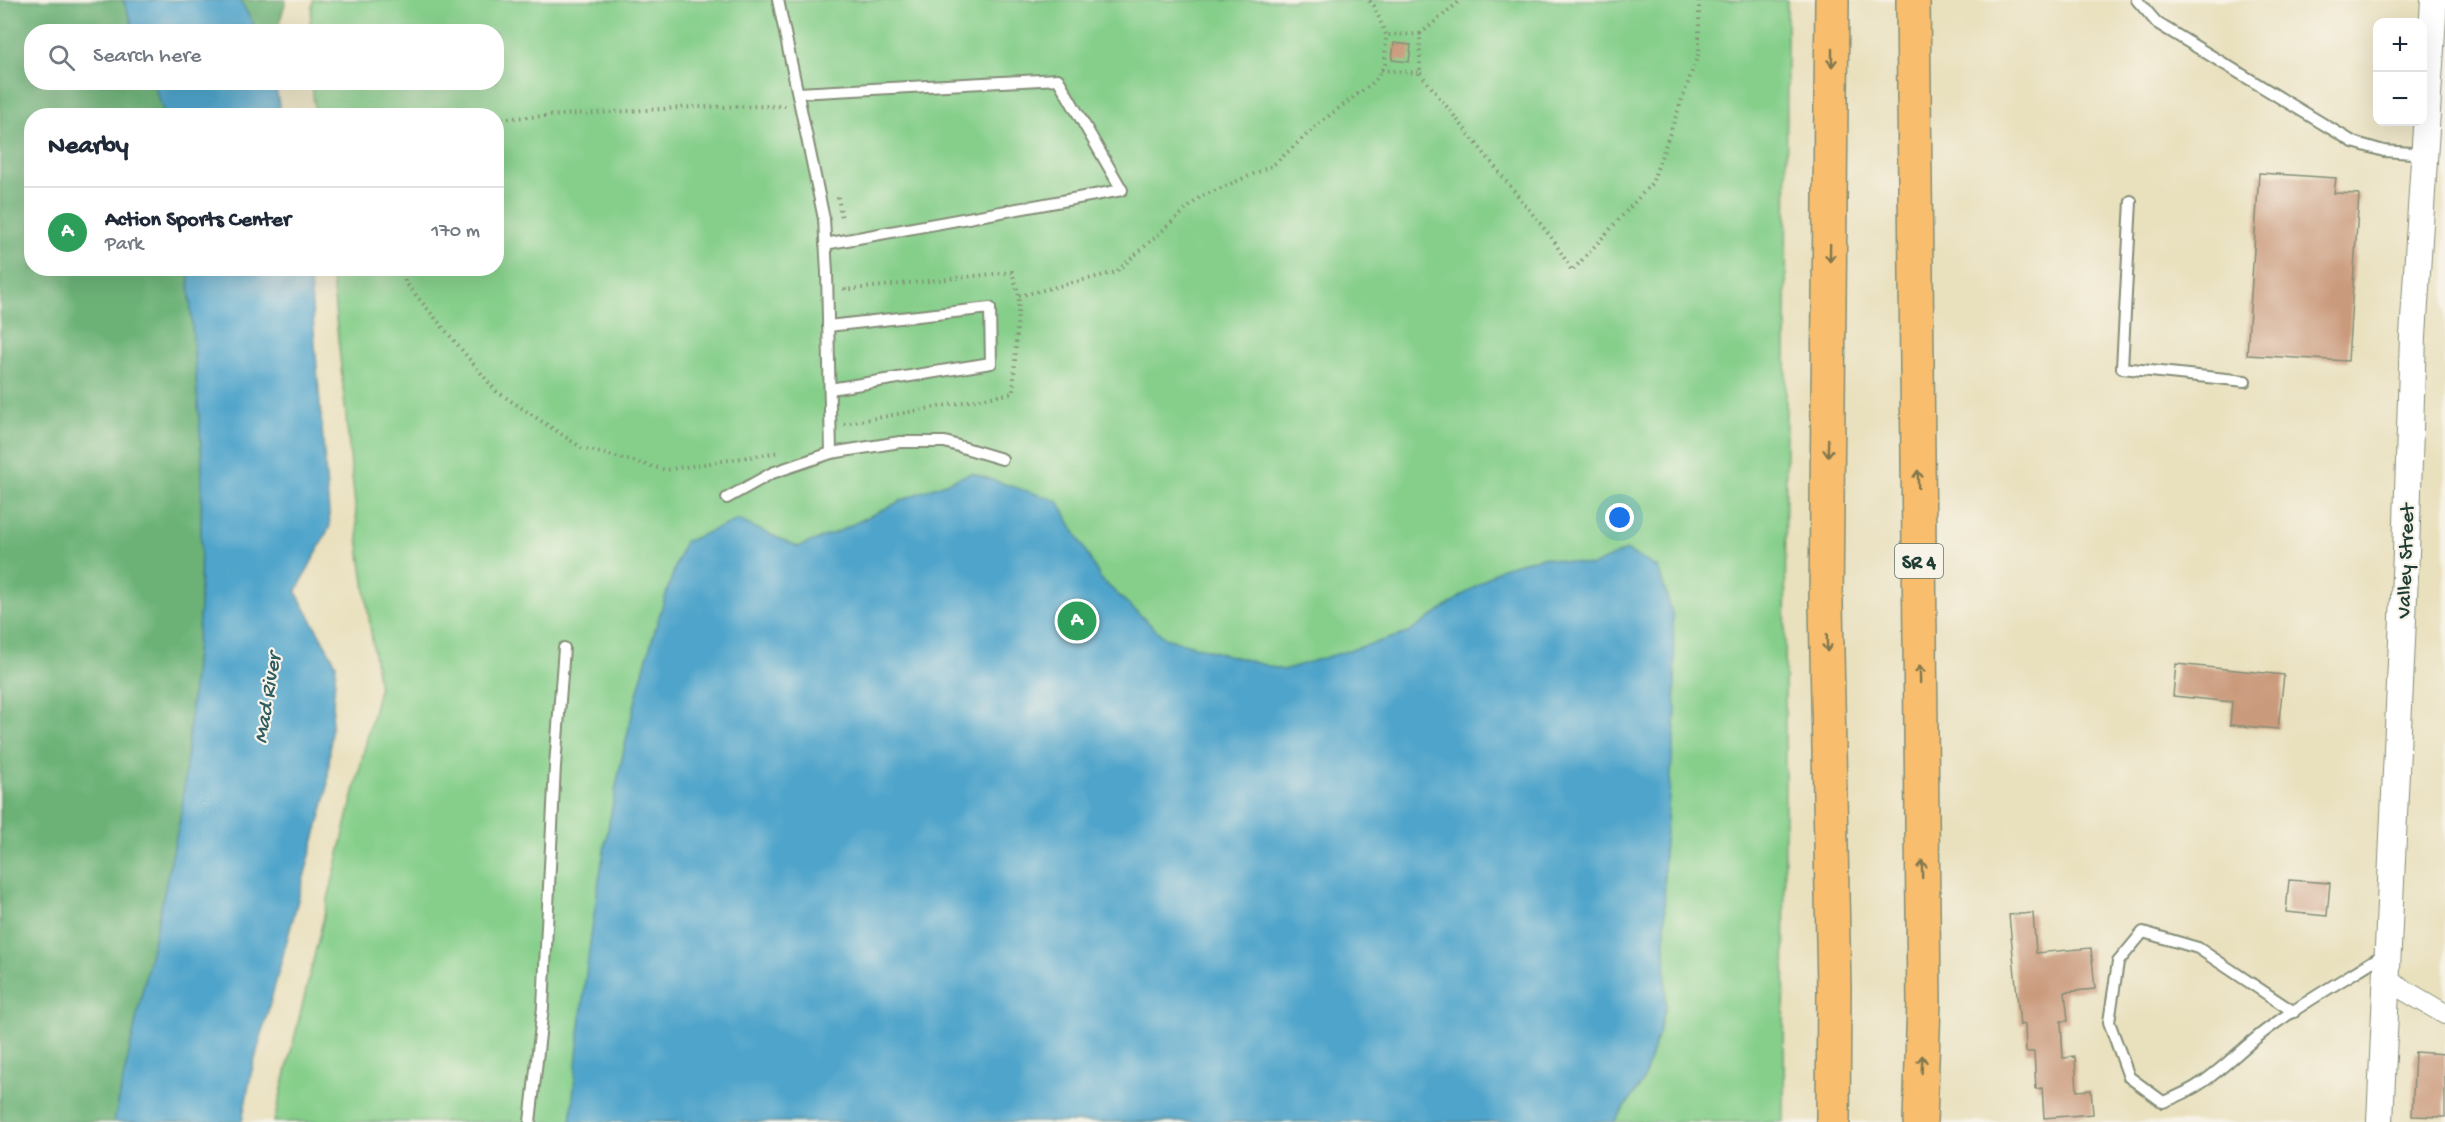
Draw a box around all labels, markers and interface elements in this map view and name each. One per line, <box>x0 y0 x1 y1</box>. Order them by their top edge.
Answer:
map controls <box>2373 18 2427 126</box>
button: + <box>2373 18 2427 72</box>
search box <box>24 24 504 90</box>
icon: search <box>45 41 78 74</box>
text: Search here <box>93 44 201 70</box>
one-way arrow <box>1826 48 1838 68</box>
button: − <box>2373 72 2427 126</box>
text: Nearby <box>48 132 129 163</box>
text: Action Sports Center <box>105 208 291 234</box>
text: A <box>62 221 73 244</box>
text: 170 m <box>431 221 480 244</box>
text: Park <box>105 234 143 257</box>
one-way arrow <box>1824 243 1836 263</box>
one-way arrow <box>1822 438 1834 458</box>
one-way arrow <box>1912 469 1924 489</box>
street label: Valley Street <box>2393 501 2422 620</box>
your location <box>1605 503 1634 532</box>
road number: SR 4 <box>1895 544 1943 578</box>
pin: A <box>1058 598 1096 644</box>
one-way arrow <box>1821 633 1833 653</box>
water label: Mad River <box>249 648 290 745</box>
one-way arrow <box>1914 664 1926 684</box>
one-way arrow <box>1916 859 1928 879</box>
one-way arrow <box>1916 1054 1927 1074</box>

